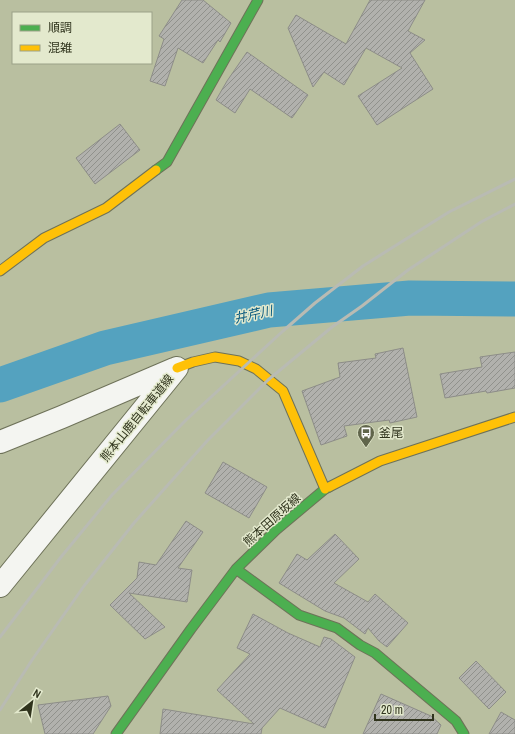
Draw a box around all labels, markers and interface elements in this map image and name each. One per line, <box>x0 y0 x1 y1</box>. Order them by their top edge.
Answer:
legend <box>12 12 152 64</box>
text: 順調 <box>48 20 72 36</box>
text: 混雑 <box>48 40 72 56</box>
water label: 井芹川 <box>232 302 276 327</box>
street label: 熊本山鹿自転車道線 <box>97 371 177 465</box>
bus stop icon: 釜尾 <box>356 423 376 448</box>
place label: 釜尾 <box>379 425 403 441</box>
street label: 熊本田原坂線 <box>240 490 304 550</box>
north arrow <box>12 682 52 722</box>
text: N <box>31 686 43 701</box>
scale bar <box>375 696 433 722</box>
text: 20 m <box>381 702 403 718</box>

